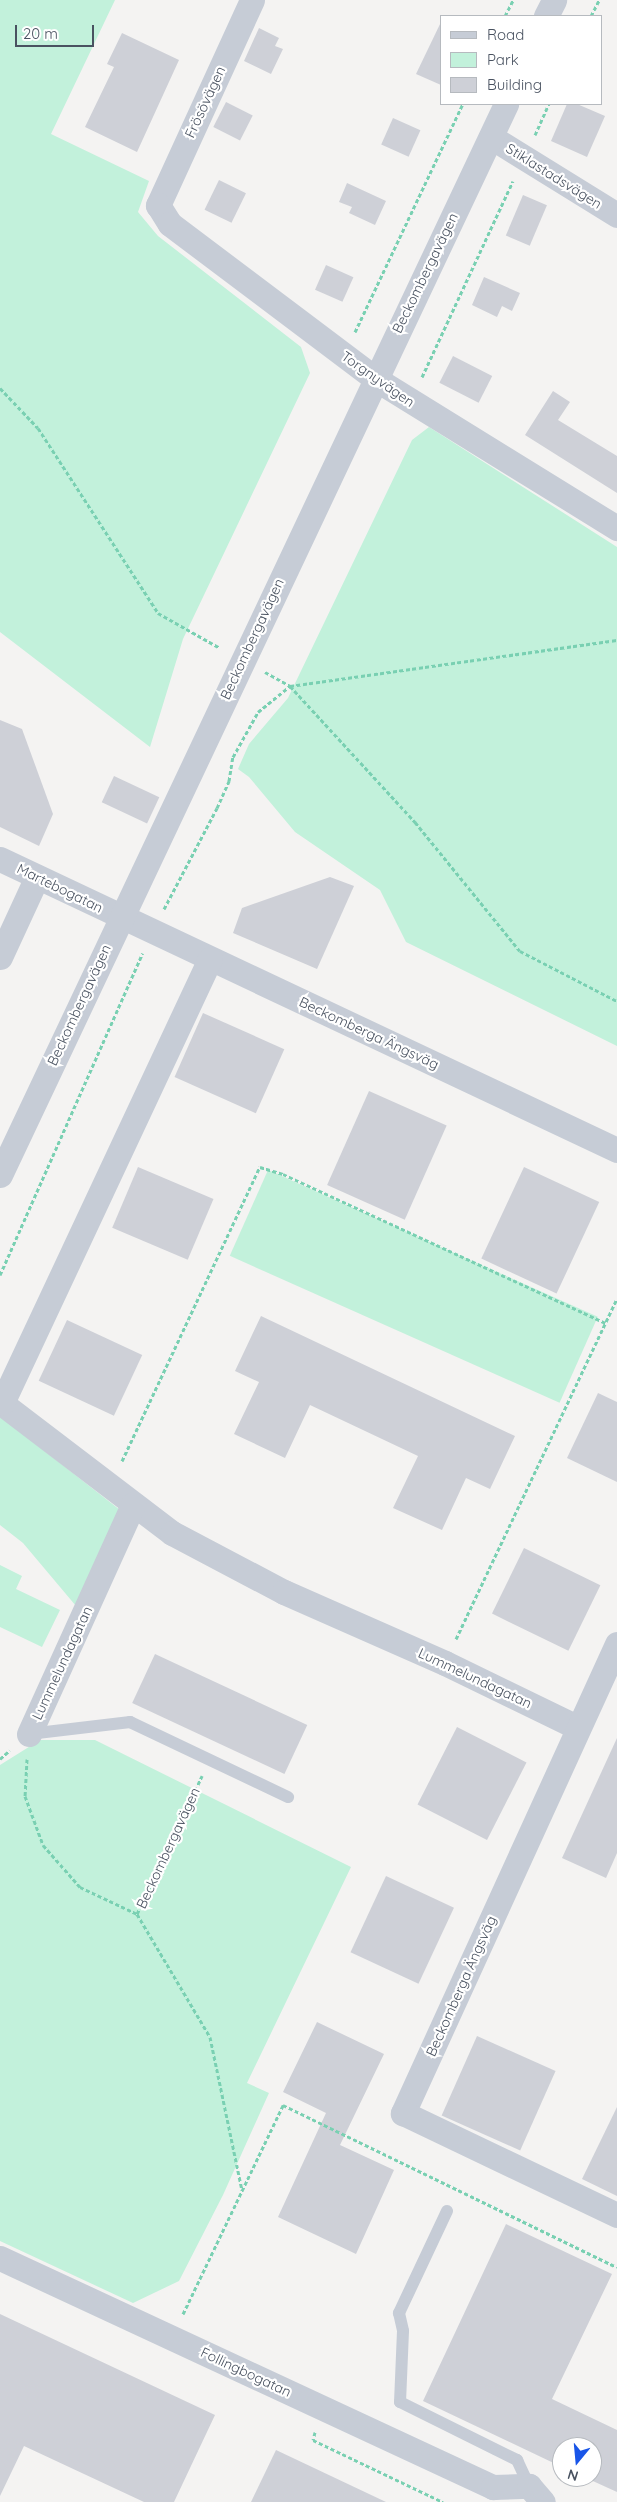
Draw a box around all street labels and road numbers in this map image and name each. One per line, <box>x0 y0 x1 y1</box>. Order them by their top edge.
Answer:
street label: Frösövägen <box>181 64 229 140</box>
street label: Stiklastadsvägen <box>503 140 605 212</box>
street label: Beckombergavägen <box>389 210 461 336</box>
street label: Torgnyvägen <box>338 348 418 410</box>
street label: Beckombergavägen <box>217 576 287 702</box>
street label: Martebogatan <box>14 860 106 916</box>
street label: Beckombergavägen <box>44 942 114 1068</box>
street label: Beckomberga Ängsväg <box>297 993 441 1073</box>
street label: Lummelundagatan <box>28 1603 96 1723</box>
street label: Lummelundagatan <box>415 1644 535 1712</box>
street label: Beckombergavägen <box>133 1785 203 1911</box>
street label: Beckomberga Ängsväg <box>422 1913 500 2059</box>
street label: Follingbogatan <box>198 2344 294 2400</box>

